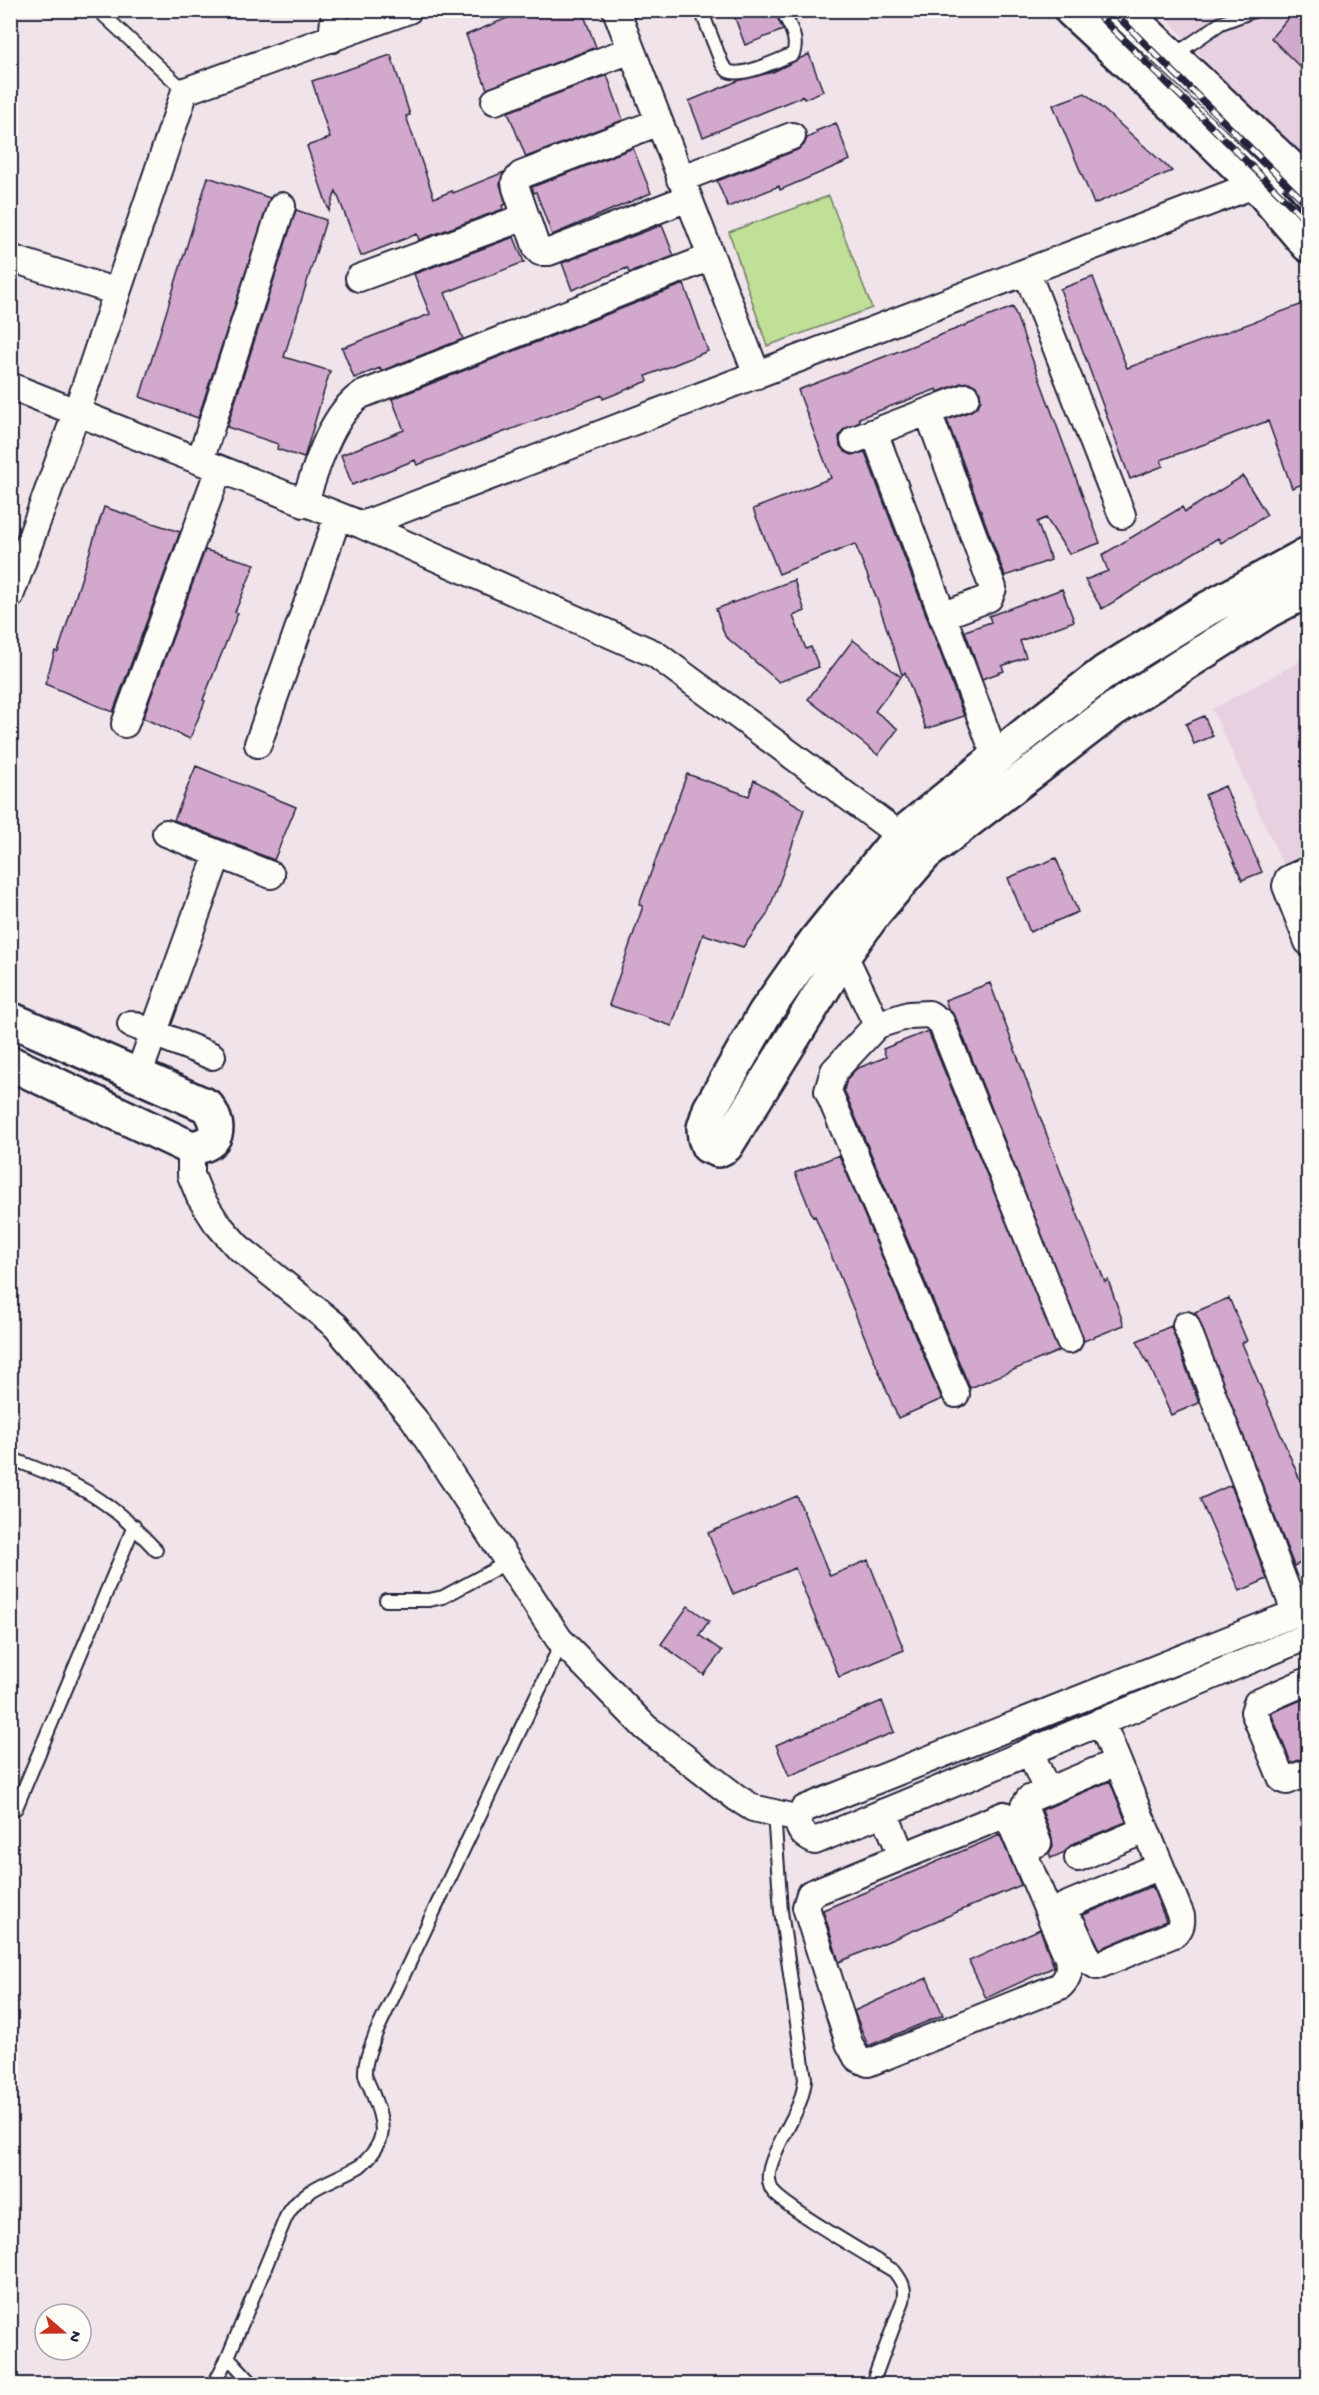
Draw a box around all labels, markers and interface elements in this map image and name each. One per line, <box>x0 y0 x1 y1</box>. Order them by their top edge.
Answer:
north arrow <box>33 2302 93 2362</box>
text: N <box>63 2328 85 2345</box>

